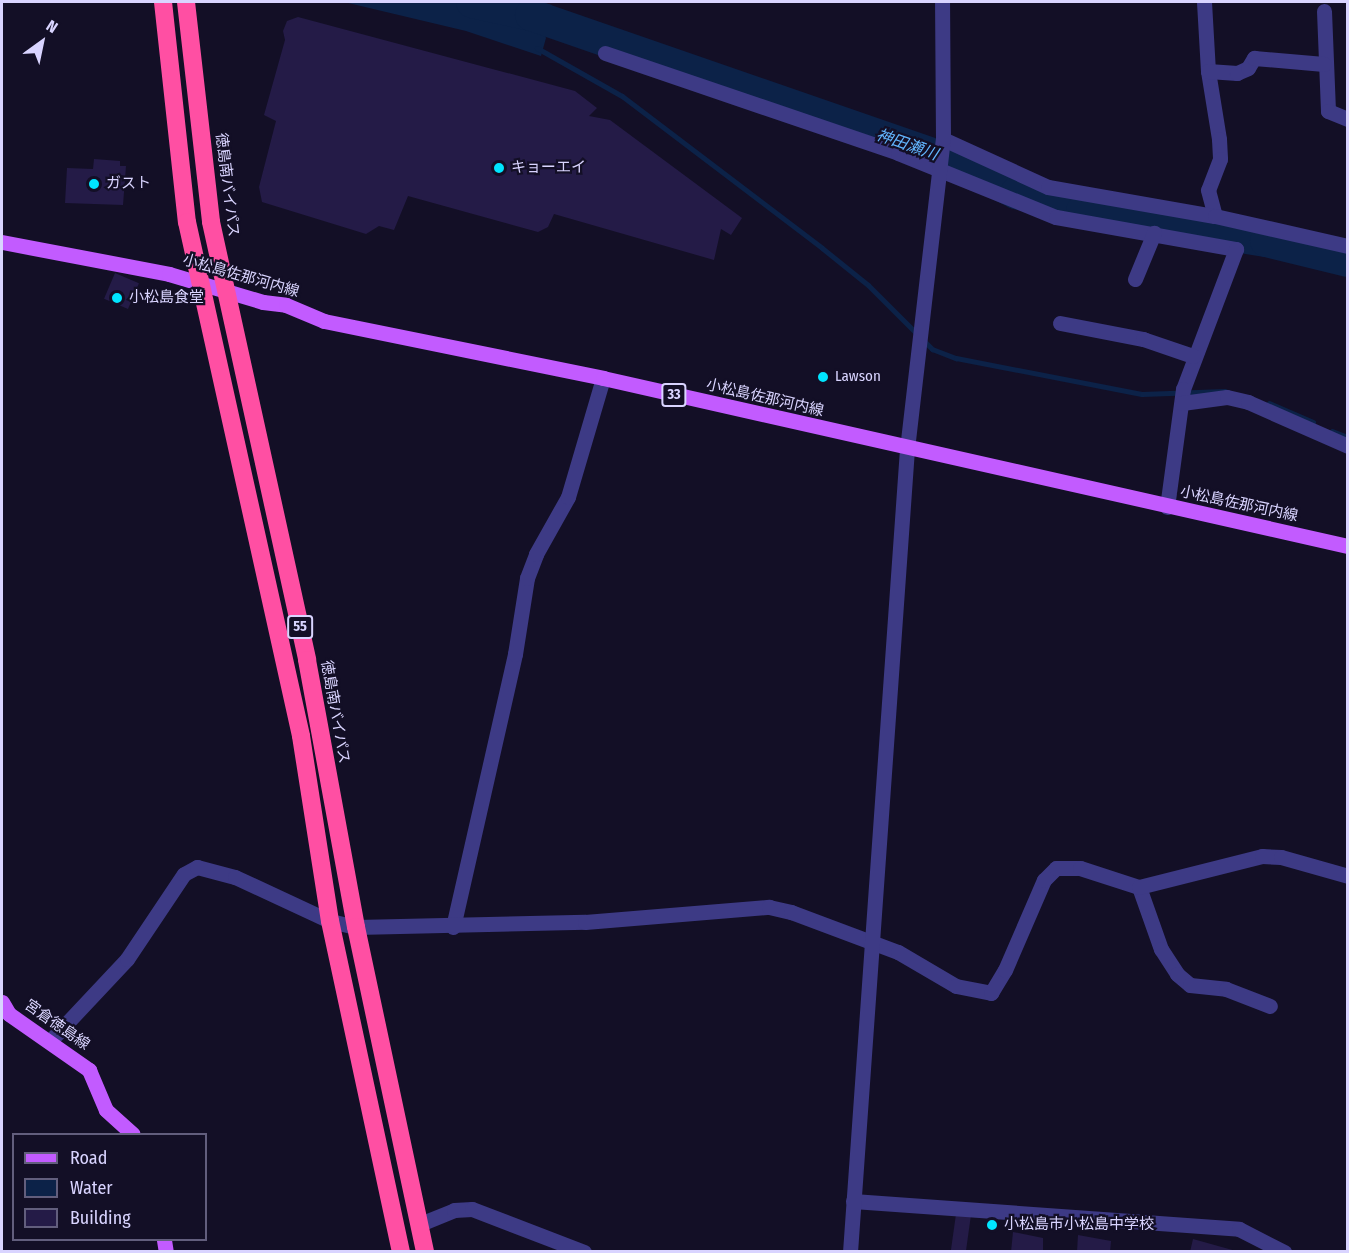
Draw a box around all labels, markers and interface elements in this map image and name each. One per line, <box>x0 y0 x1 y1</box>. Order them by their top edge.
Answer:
north arrow <box>12 12 72 72</box>
text: N <box>43 16 61 37</box>
water label: 神田瀬川 <box>874 126 940 164</box>
street label: 徳島南バイパス <box>212 132 242 238</box>
place label: キョーエイ <box>511 159 586 177</box>
marker: キョーエイ <box>492 161 506 175</box>
place label: ガスト <box>106 175 151 193</box>
marker: ガスト <box>87 177 101 191</box>
street label: 小松島佐那河内線 <box>181 251 301 301</box>
place label: 小松島食堂 <box>129 289 204 307</box>
marker: 小松島食堂 <box>110 291 124 305</box>
place label: Lawson <box>835 368 881 386</box>
marker: Lawson <box>816 370 830 384</box>
street label: 小松島佐那河内線 <box>705 376 825 420</box>
road number: 33 <box>660 384 688 406</box>
street label: 小松島佐那河内線 <box>1178 483 1300 525</box>
road number: 55 <box>286 616 314 638</box>
street label: 徳島南バイパス <box>317 659 353 765</box>
street label: 宮倉徳島線 <box>21 996 93 1054</box>
legend <box>12 1133 207 1241</box>
text: Road <box>70 1147 107 1169</box>
text: Water <box>70 1177 113 1199</box>
text: Building <box>70 1207 131 1229</box>
place label: 小松島市小松島中学校 <box>1004 1216 1154 1234</box>
marker: 小松島市小松島中学校 <box>985 1218 999 1232</box>

